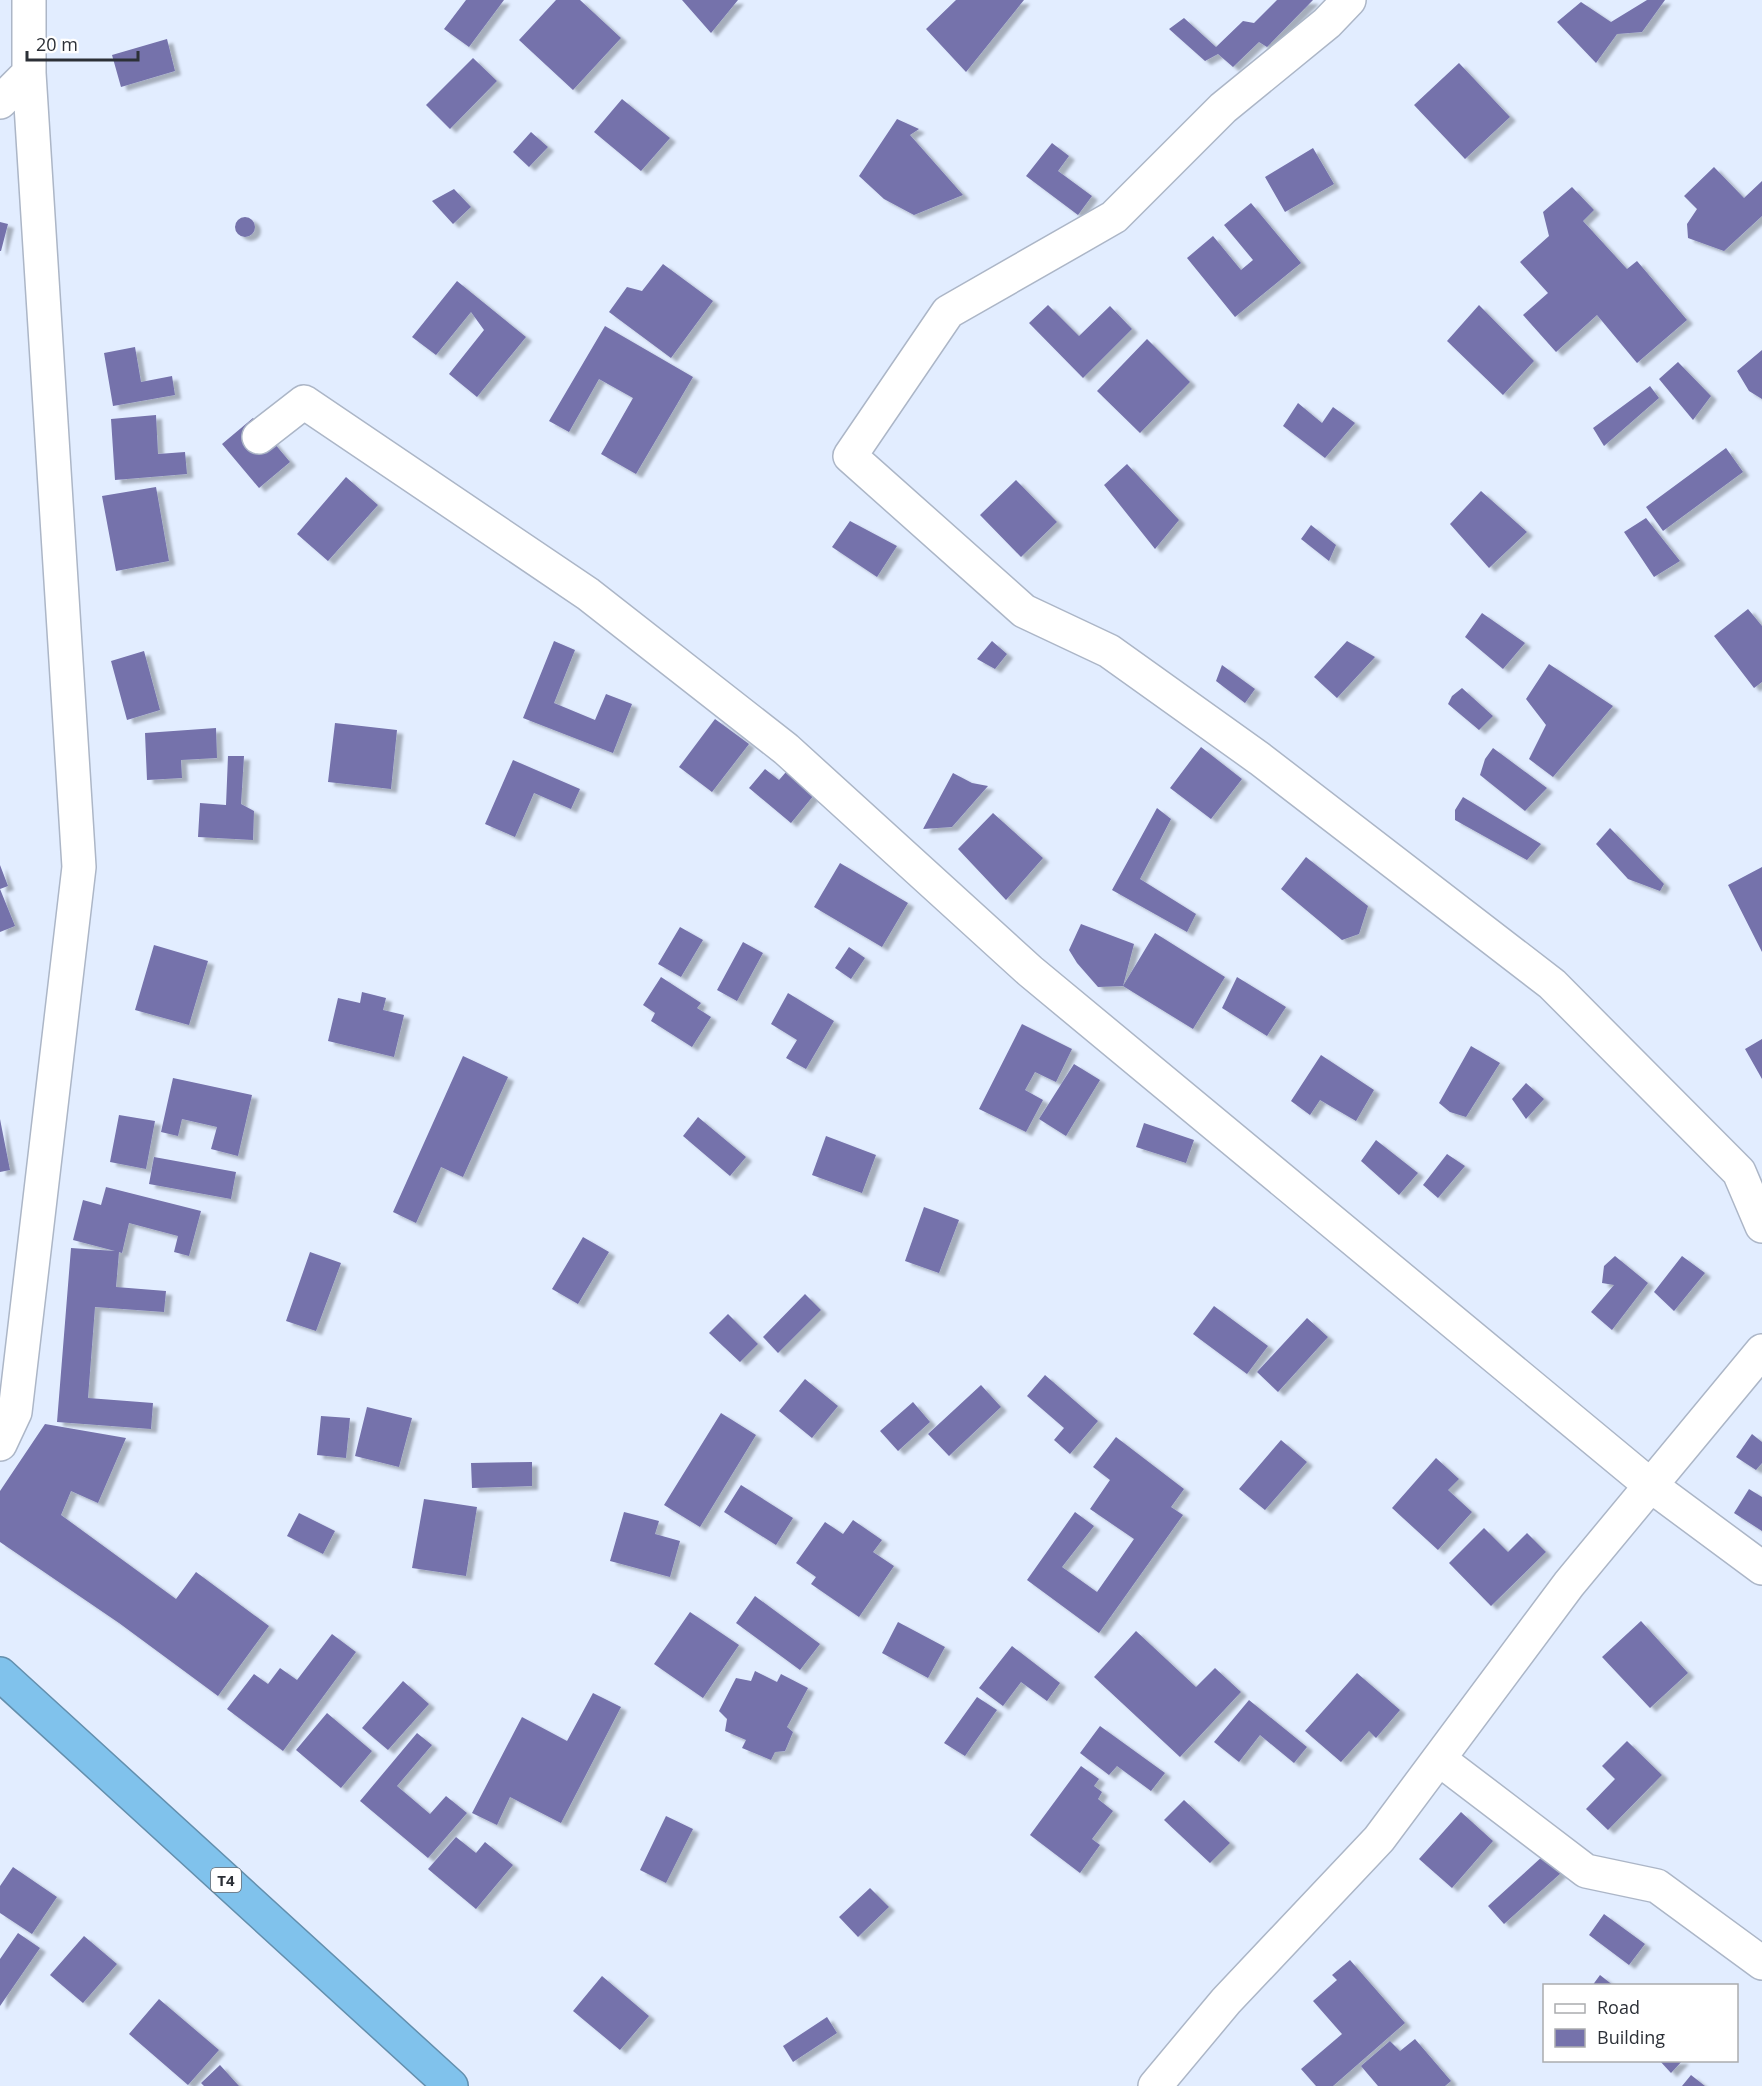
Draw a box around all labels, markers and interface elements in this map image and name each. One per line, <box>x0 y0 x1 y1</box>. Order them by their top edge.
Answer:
scale bar <box>27 24 138 62</box>
text: 20 m <box>36 32 78 56</box>
road number: T4 <box>211 1868 241 1892</box>
legend <box>1543 1984 1738 2062</box>
text: Road <box>1597 1995 1640 2019</box>
text: Building <box>1597 2025 1665 2049</box>

